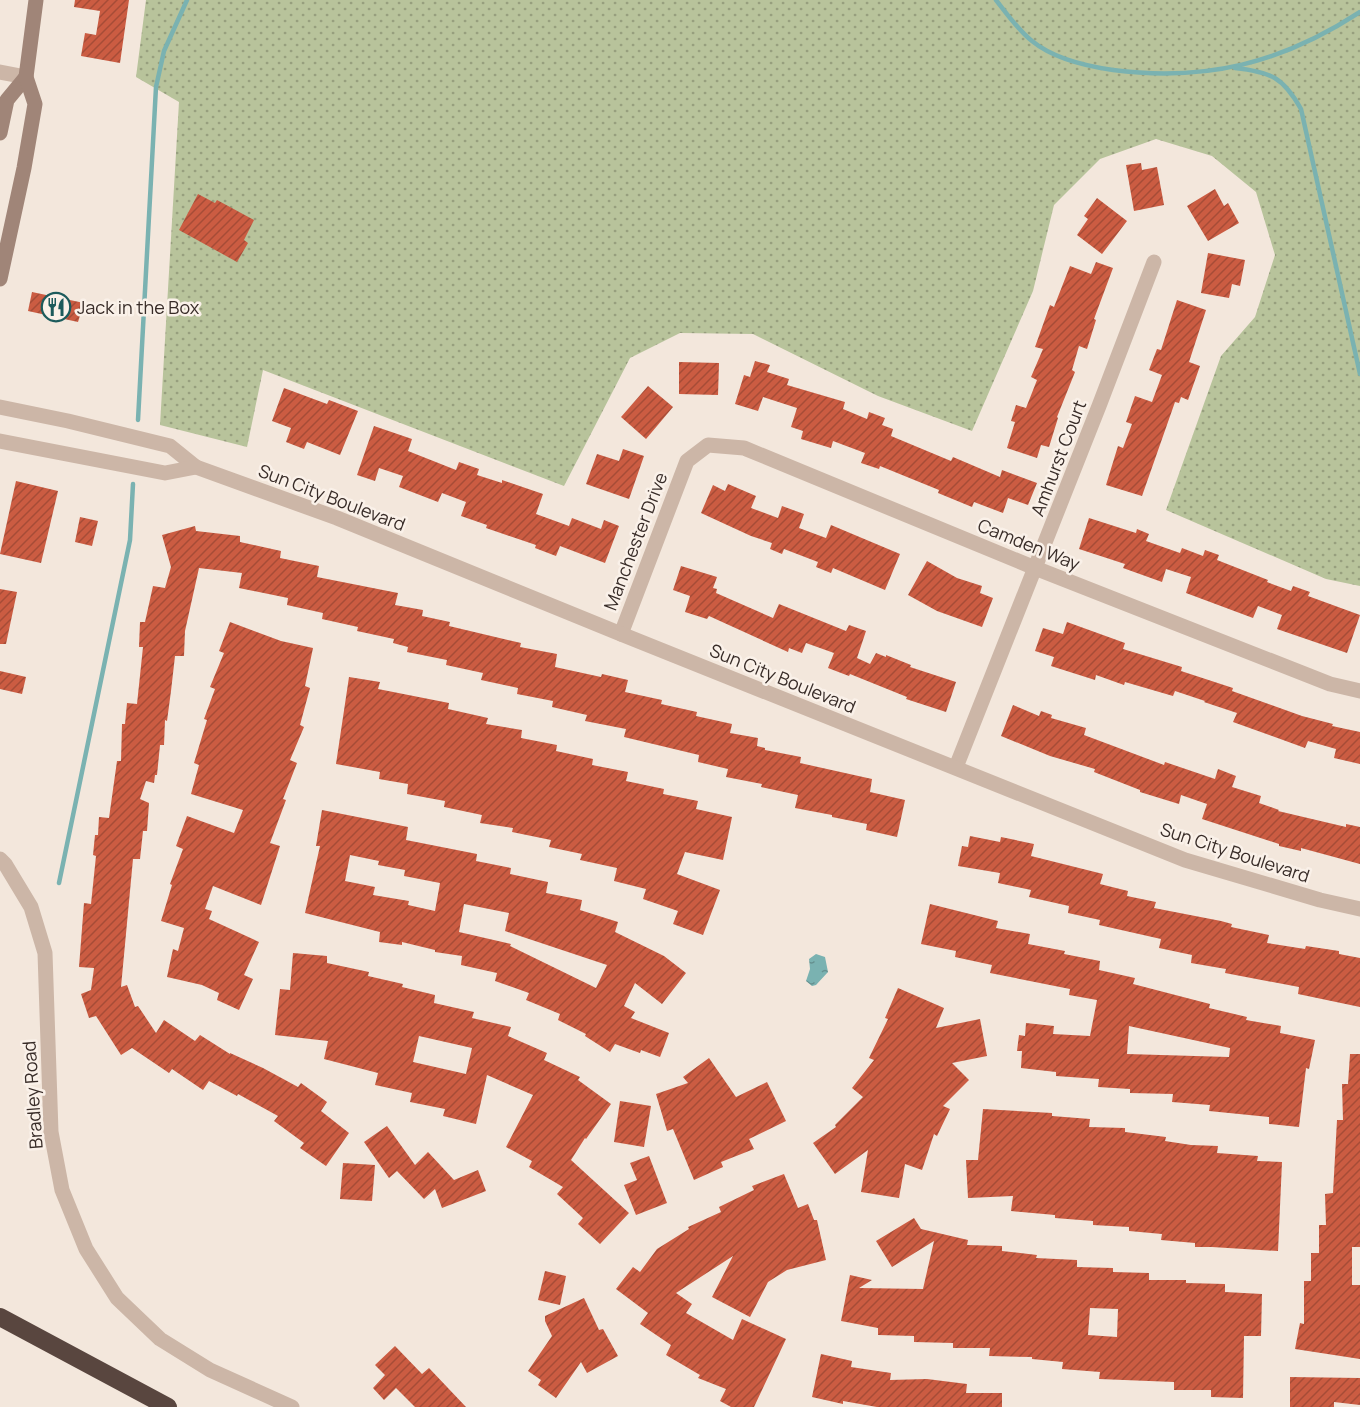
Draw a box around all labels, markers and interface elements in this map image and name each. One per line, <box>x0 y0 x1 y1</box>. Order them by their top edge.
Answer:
restaurant icon: Jack in the Box <box>40 291 72 323</box>
place label: Jack in the Box <box>77 295 200 319</box>
street label: Amhurst Court <box>1025 397 1091 519</box>
street label: Sun City Boulevard <box>255 458 409 536</box>
street label: Manchester Drive <box>598 469 672 613</box>
street label: Camden Way <box>974 513 1084 576</box>
street label: Sun City Boulevard <box>706 638 860 718</box>
street label: Sun City Boulevard <box>1157 817 1313 887</box>
street label: Bradley Road <box>16 1040 48 1150</box>

